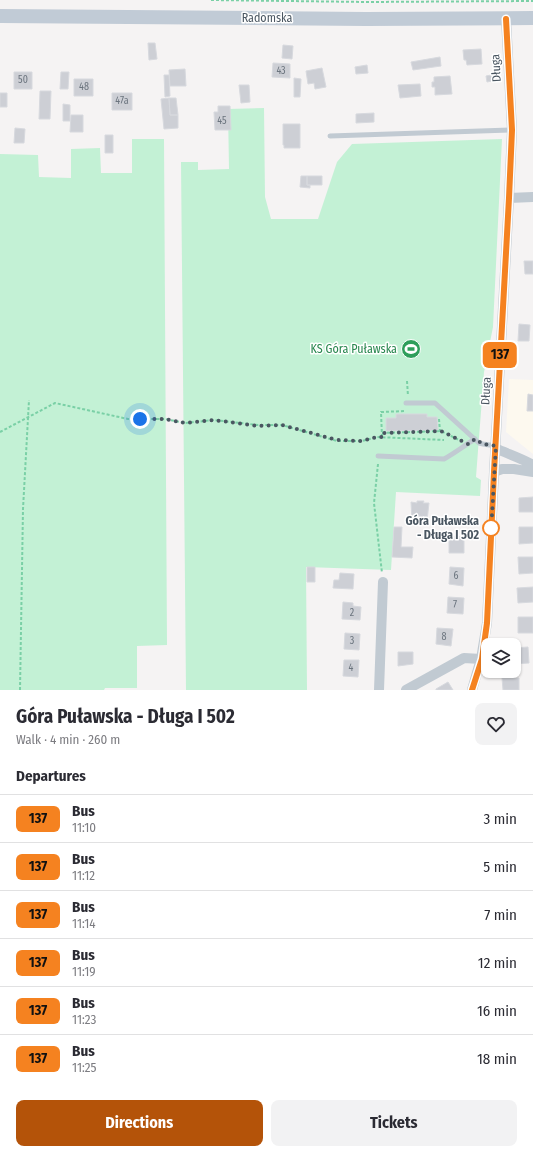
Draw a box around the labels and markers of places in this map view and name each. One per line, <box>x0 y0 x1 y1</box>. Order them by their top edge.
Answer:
sports icon: KS Góra Puławska <box>400 338 422 360</box>
place label: KS Góra Puławska <box>311 342 397 356</box>
place label: Góra Puławska - Długa I 502 <box>405 514 479 542</box>
marker: Góra Puławska - Długa I 502 <box>482 519 500 537</box>

